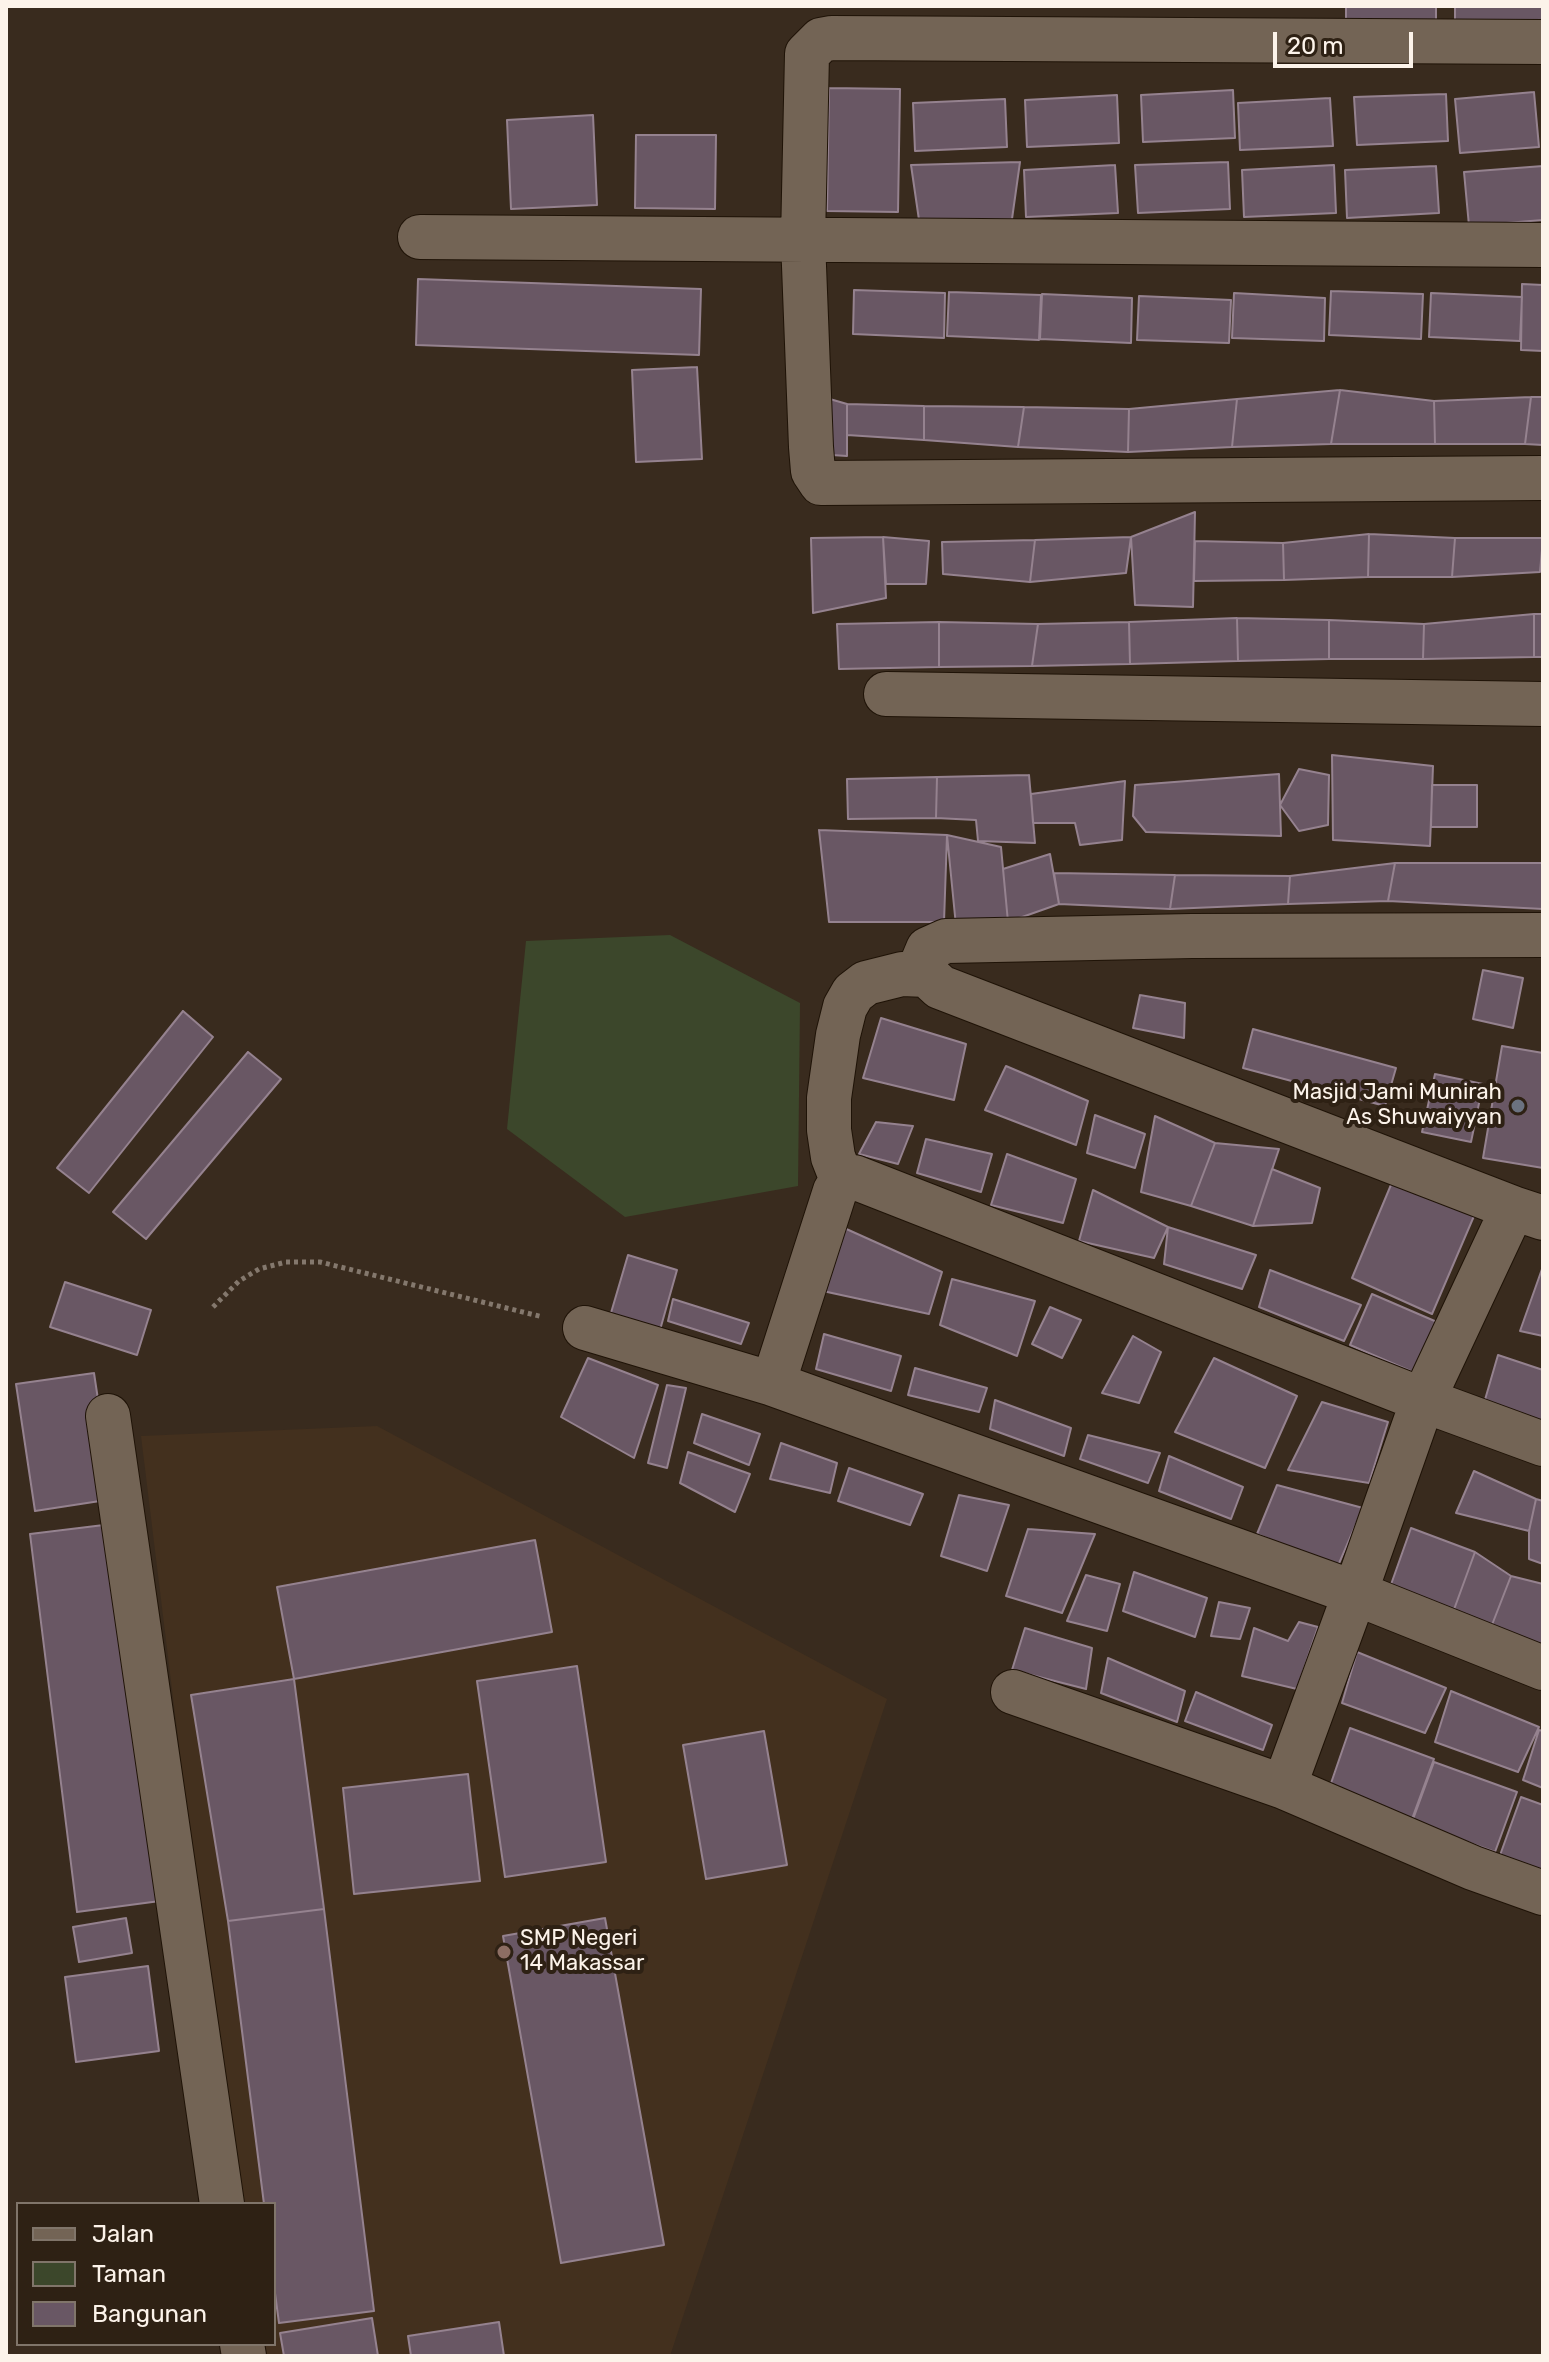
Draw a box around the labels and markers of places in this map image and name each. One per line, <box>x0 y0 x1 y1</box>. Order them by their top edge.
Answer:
place label: Masjid Jami Munirah As Shuwaiyyan <box>1292 1080 1502 1132</box>
marker: Masjid Jami Munirah As Shuwaiyyan <box>1509 1097 1527 1115</box>
place label: SMP Negeri 14 Makassar <box>520 1926 644 1978</box>
marker: SMP Negeri 14 Makassar <box>495 1943 513 1961</box>

